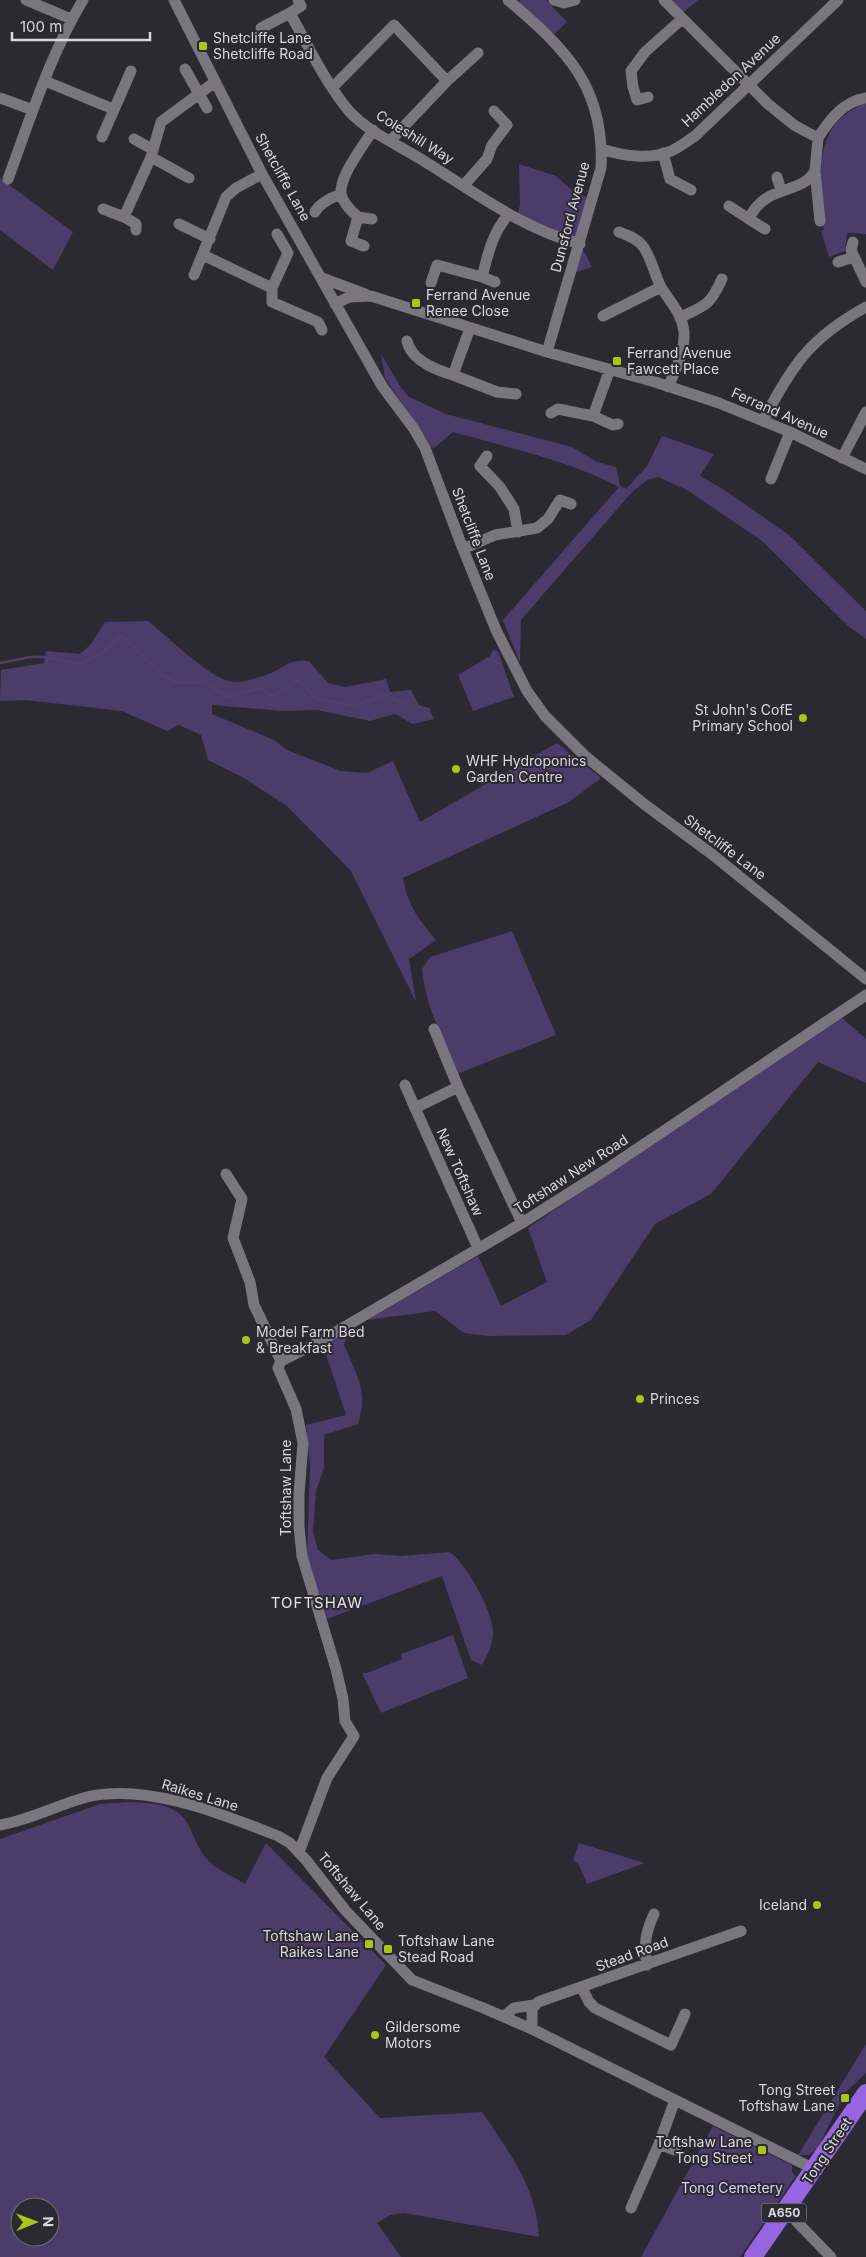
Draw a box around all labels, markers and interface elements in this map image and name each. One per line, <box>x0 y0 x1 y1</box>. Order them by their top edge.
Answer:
scale bar <box>12 10 150 42</box>
text: 100 m <box>20 17 62 36</box>
place label: Shetcliffe Lane Shetcliffe Road <box>213 29 313 62</box>
street label: Hambledon Avenue <box>678 29 784 130</box>
marker: Shetcliffe Lane Shetcliffe Road <box>197 40 209 52</box>
street label: Coleshill Way <box>373 106 457 167</box>
street label: Shetcliffe Lane <box>252 130 315 224</box>
street label: Dunsford Avenue <box>547 160 592 274</box>
place label: Ferrand Avenue Renee Close <box>426 286 530 319</box>
marker: Ferrand Avenue Renee Close <box>410 297 422 309</box>
place label: Ferrand Avenue Fawcett Place <box>627 344 731 377</box>
marker: Ferrand Avenue Fawcett Place <box>611 355 623 367</box>
street label: Ferrand Avenue <box>729 384 831 442</box>
street label: Shetcliffe Lane <box>449 485 500 583</box>
place label: St John's CofE Primary School <box>692 701 793 734</box>
marker: St John's CofE Primary School <box>797 712 809 724</box>
place label: WHF Hydroponics Garden Centre <box>466 752 587 785</box>
marker: WHF Hydroponics Garden Centre <box>450 763 462 775</box>
street label: Shetcliffe Lane <box>681 810 770 883</box>
street label: New Toftshaw <box>434 1125 487 1218</box>
street label: Toftshaw New Road <box>511 1130 631 1217</box>
place label: Model Farm Bed & Breakfast <box>256 1323 364 1356</box>
marker: Model Farm Bed & Breakfast <box>240 1334 252 1346</box>
place label: Princes <box>650 1390 700 1407</box>
marker: Princes <box>634 1393 646 1405</box>
street label: Toftshaw Lane <box>277 1440 294 1536</box>
district label: TOFTSHAW <box>271 1593 363 1612</box>
street label: Raikes Lane <box>160 1775 241 1814</box>
street label: Toftshaw Lane <box>315 1848 390 1933</box>
place label: Iceland <box>759 1896 807 1913</box>
marker: Iceland <box>811 1899 823 1911</box>
place label: Toftshaw Lane Raikes Lane <box>262 1927 359 1960</box>
place label: Toftshaw Lane Stead Road <box>398 1932 495 1965</box>
street label: Stead Road <box>593 1933 670 1974</box>
marker: Toftshaw Lane Raikes Lane <box>363 1938 375 1950</box>
marker: Toftshaw Lane Stead Road <box>382 1943 394 1955</box>
place label: Gildersome Motors <box>385 2018 460 2051</box>
marker: Gildersome Motors <box>369 2029 381 2041</box>
place label: Tong Street Toftshaw Lane <box>738 2081 835 2114</box>
marker: Tong Street Toftshaw Lane <box>839 2092 851 2104</box>
street label: Tong Street <box>798 2114 855 2187</box>
place label: Toftshaw Lane Tong Street <box>655 2133 752 2166</box>
marker: Toftshaw Lane Tong Street <box>756 2144 768 2156</box>
park label: Tong Cemetery <box>681 2179 783 2196</box>
north arrow <box>10 2197 60 2247</box>
road number: A650 <box>762 2204 806 2222</box>
text: N <box>40 2216 57 2227</box>

